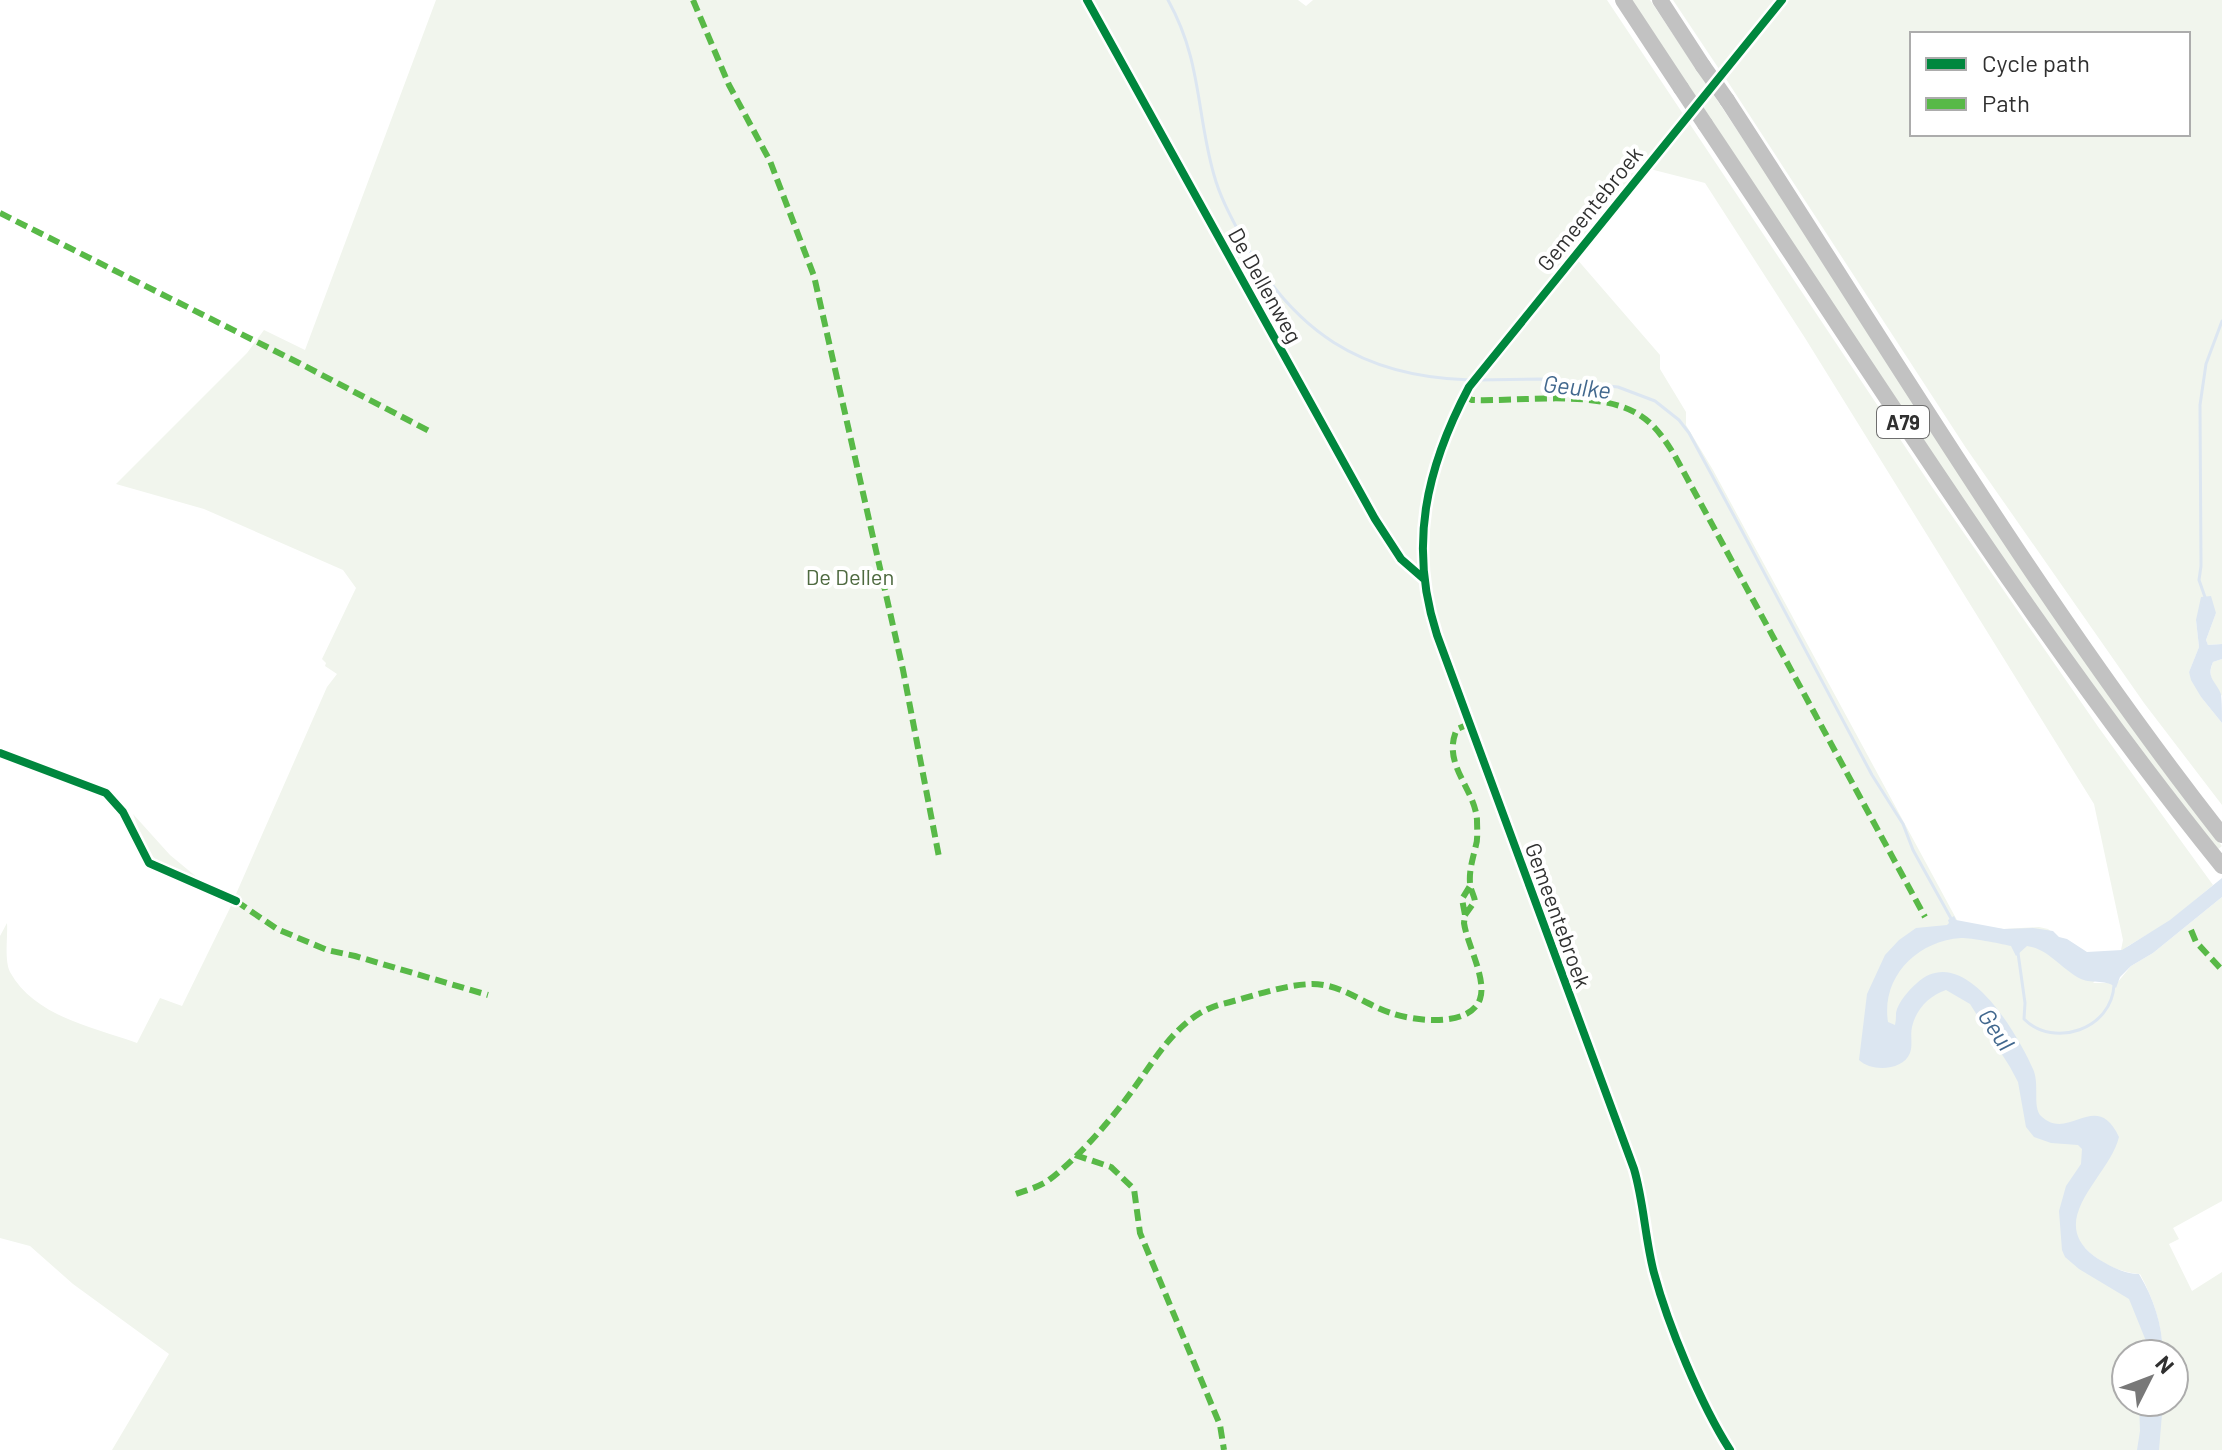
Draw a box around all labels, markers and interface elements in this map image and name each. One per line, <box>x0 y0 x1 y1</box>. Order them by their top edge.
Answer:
legend <box>1910 32 2190 136</box>
text: Cycle path <box>1982 48 2090 77</box>
text: Path <box>1982 88 2030 117</box>
street label: Gemeentebroek <box>1531 141 1647 275</box>
street label: De Dellenweg <box>1224 223 1308 347</box>
water label: Geulke <box>1542 368 1612 404</box>
road number: A79 <box>1877 406 1929 438</box>
park label: De Dellen <box>806 563 894 589</box>
street label: Gemeentebroek <box>1521 839 1597 991</box>
water label: Geul <box>1973 1002 2022 1056</box>
north arrow <box>2110 1338 2190 1418</box>
text: N <box>2151 1350 2180 1378</box>

